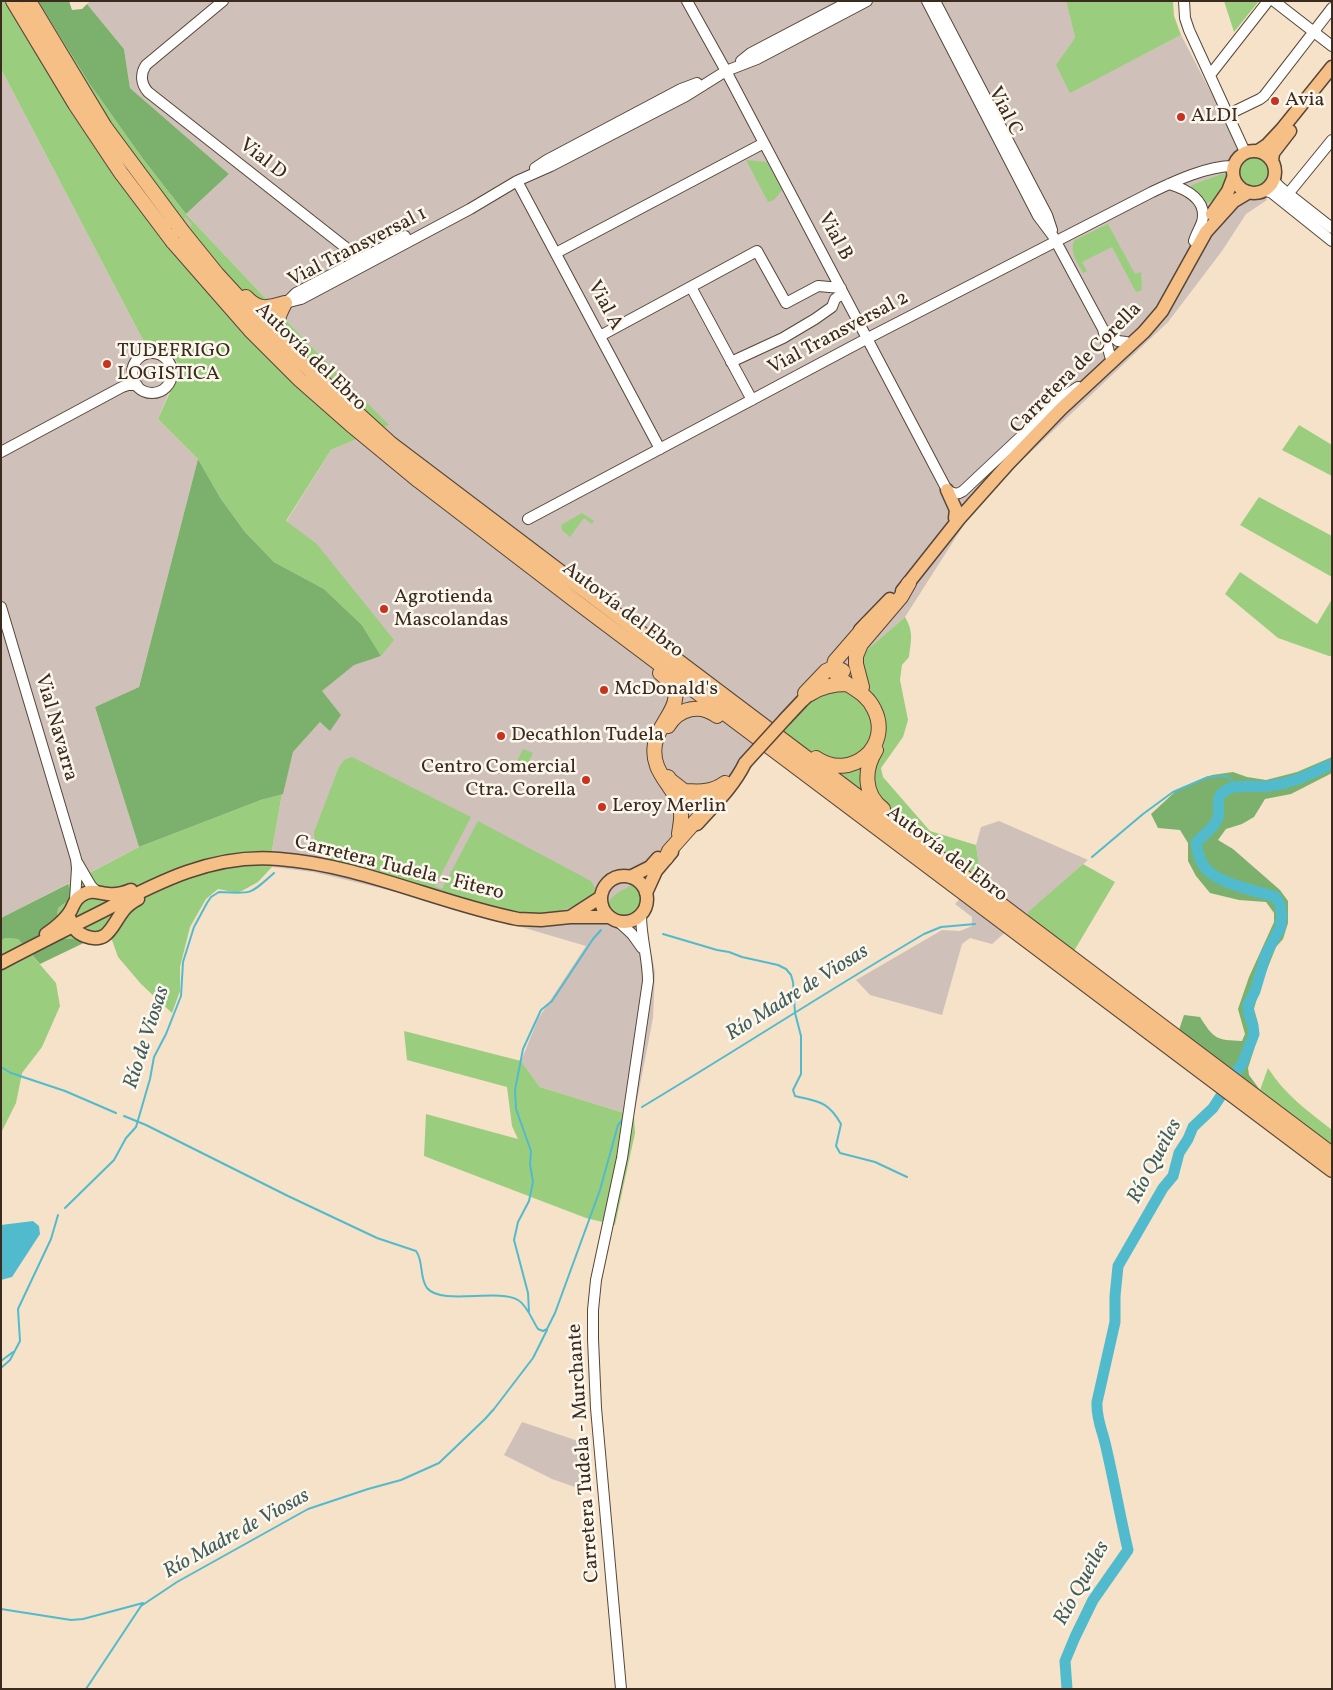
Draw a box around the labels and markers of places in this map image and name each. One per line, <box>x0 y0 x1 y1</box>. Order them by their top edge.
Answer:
place label: Avia <box>1285 89 1324 113</box>
marker: Avia <box>1269 95 1281 107</box>
place label: ALDI <box>1191 105 1238 129</box>
marker: ALDI <box>1175 111 1187 123</box>
place label: TUDEFRIGO LOGISTICA <box>117 340 230 387</box>
marker: TUDEFRIGO LOGISTICA <box>101 358 113 370</box>
place label: Agrotienda Mascolandas <box>394 586 508 633</box>
marker: Agrotienda Mascolandas <box>378 603 390 615</box>
place label: McDonald's <box>614 678 718 702</box>
marker: McDonald's <box>598 684 610 696</box>
place label: Decathlon Tudela <box>511 724 664 748</box>
marker: Decathlon Tudela <box>495 730 507 742</box>
place label: Centro Comercial Ctra. Corella <box>421 756 576 803</box>
marker: Centro Comercial Ctra. Corella <box>580 774 592 786</box>
place label: Leroy Merlin <box>612 795 726 819</box>
marker: Leroy Merlin <box>596 801 608 813</box>

